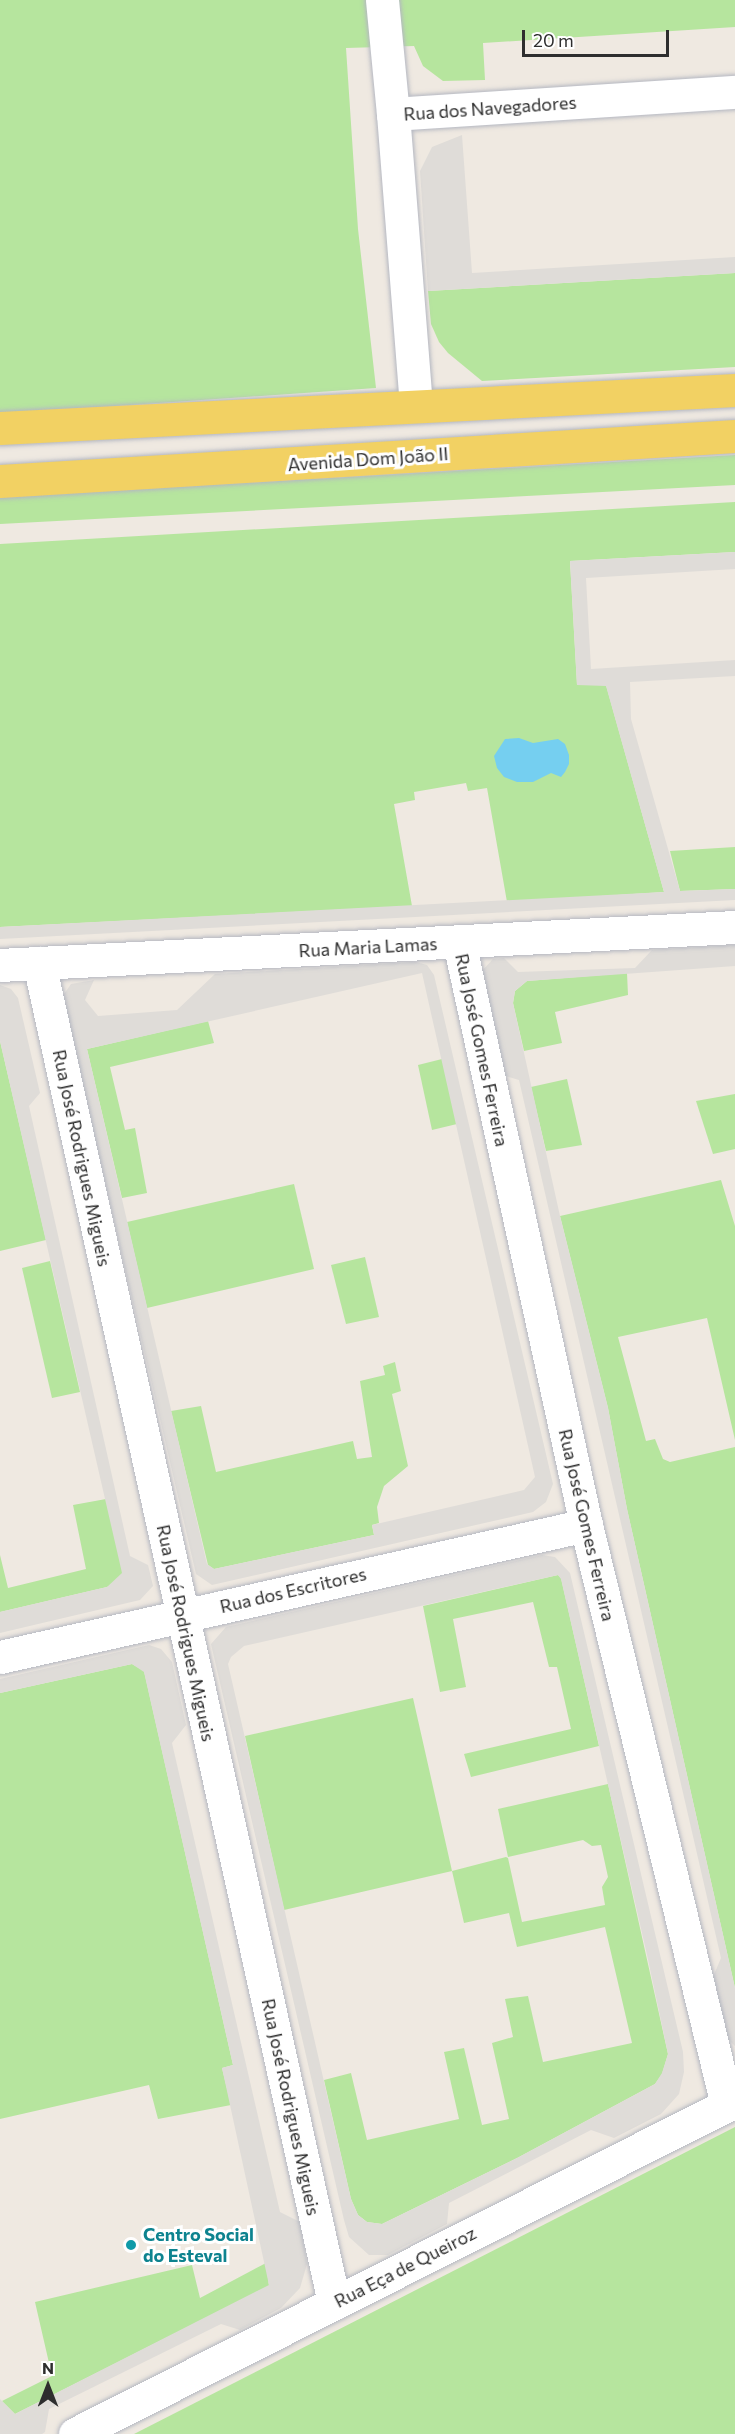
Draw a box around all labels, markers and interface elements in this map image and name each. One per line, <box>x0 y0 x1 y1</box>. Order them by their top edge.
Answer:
scale bar <box>525 18 672 56</box>
text: 20 m <box>533 29 574 51</box>
street label: Rua dos Navegadores <box>403 91 577 125</box>
street label: Avenida Dom João II <box>287 443 449 475</box>
street label: Rua Maria Lamas <box>298 933 438 961</box>
street label: Rua José Gomes Ferreira <box>451 952 513 1148</box>
street label: Rua José Rodrigues Migueis <box>48 1048 116 1268</box>
street label: Rua José Gomes Ferreira <box>554 1427 620 1623</box>
street label: Rua José Rodrigues Migueis <box>152 1523 220 1743</box>
street label: Rua dos Escritores <box>218 1563 368 1617</box>
street label: Rua José Rodrigues Migueis <box>257 1997 325 2217</box>
street label: Rua Eça de Queiroz <box>331 2222 479 2312</box>
place label: Centro Social do Esteval <box>143 2224 254 2266</box>
marker: Centro Social do Esteval <box>124 2238 138 2252</box>
north arrow <box>18 2356 78 2416</box>
text: N <box>42 2358 54 2377</box>

